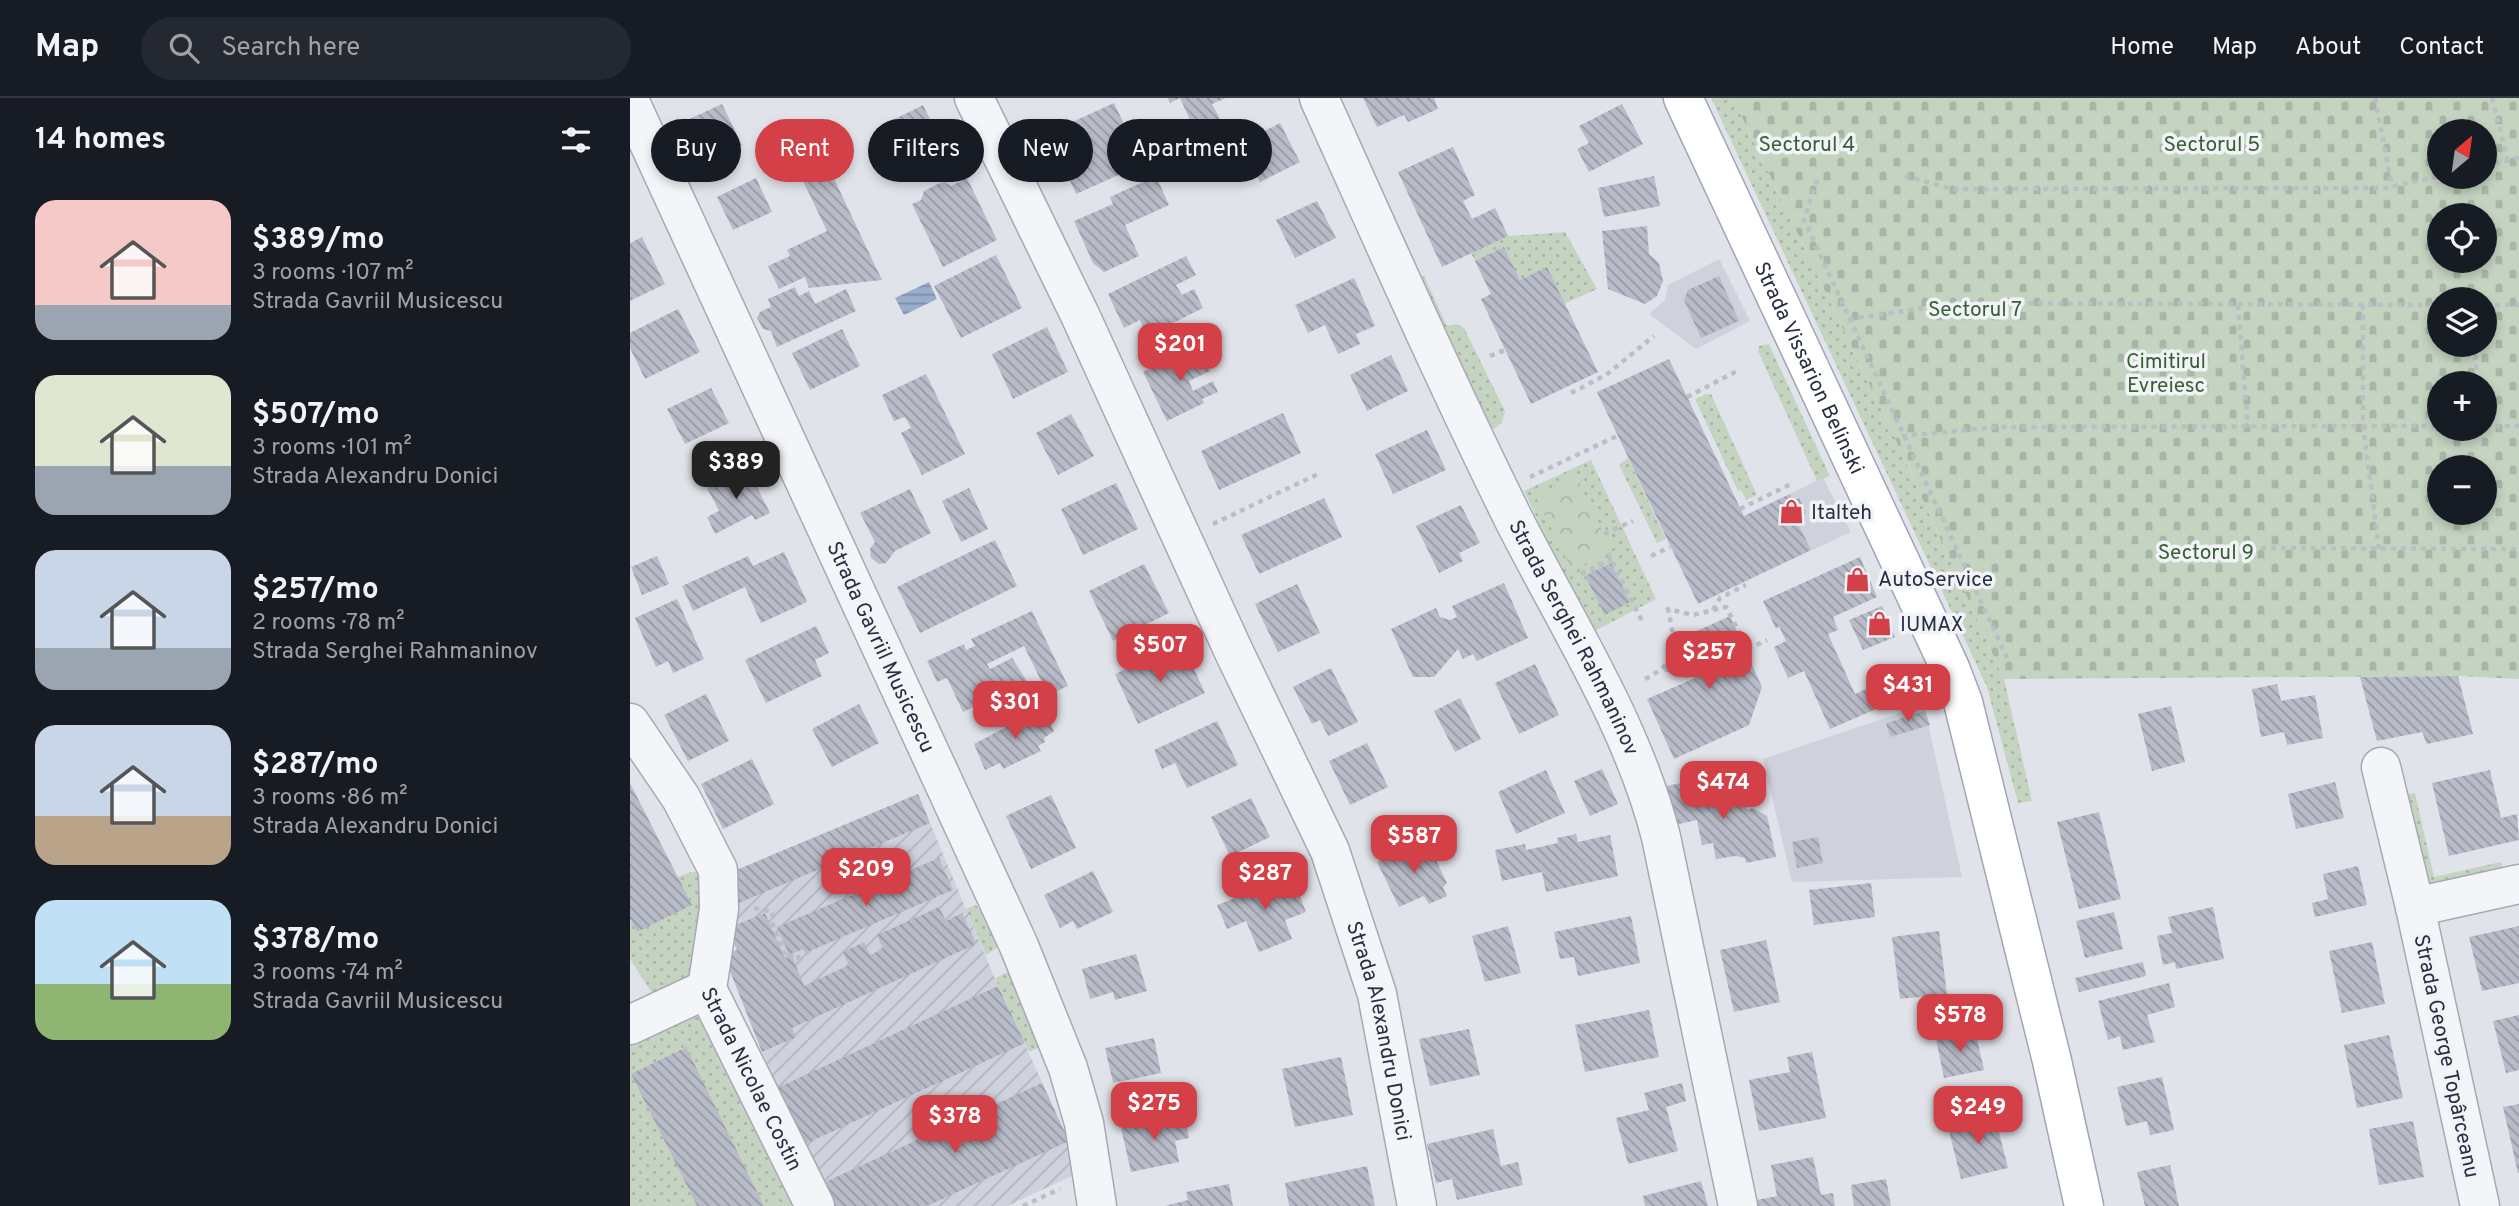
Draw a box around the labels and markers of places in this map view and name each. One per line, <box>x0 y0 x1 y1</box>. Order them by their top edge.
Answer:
pin: $201 <box>1139 324 1221 383</box>
pin: $389 <box>695 442 777 501</box>
shop icon: Italteh <box>1777 498 1805 526</box>
place label: Italteh <box>1811 500 1872 527</box>
shop icon: AutoService <box>1844 565 1872 593</box>
place label: AutoService <box>1878 567 1993 594</box>
shop icon: IUMAX <box>1866 610 1894 638</box>
place label: IUMAX <box>1900 612 1963 639</box>
pin: $507 <box>1119 624 1201 684</box>
pin: $257 <box>1668 632 1750 691</box>
pin: $431 <box>1867 664 1949 724</box>
pin: $301 <box>974 682 1056 741</box>
pin: $474 <box>1682 762 1764 821</box>
pin: $587 <box>1373 816 1455 875</box>
pin: $209 <box>825 848 907 908</box>
pin: $287 <box>1224 852 1306 912</box>
pin: $578 <box>1919 995 2001 1054</box>
pin: $275 <box>1113 1082 1195 1142</box>
pin: $249 <box>1937 1086 2019 1146</box>
pin: $378 <box>914 1096 996 1155</box>

